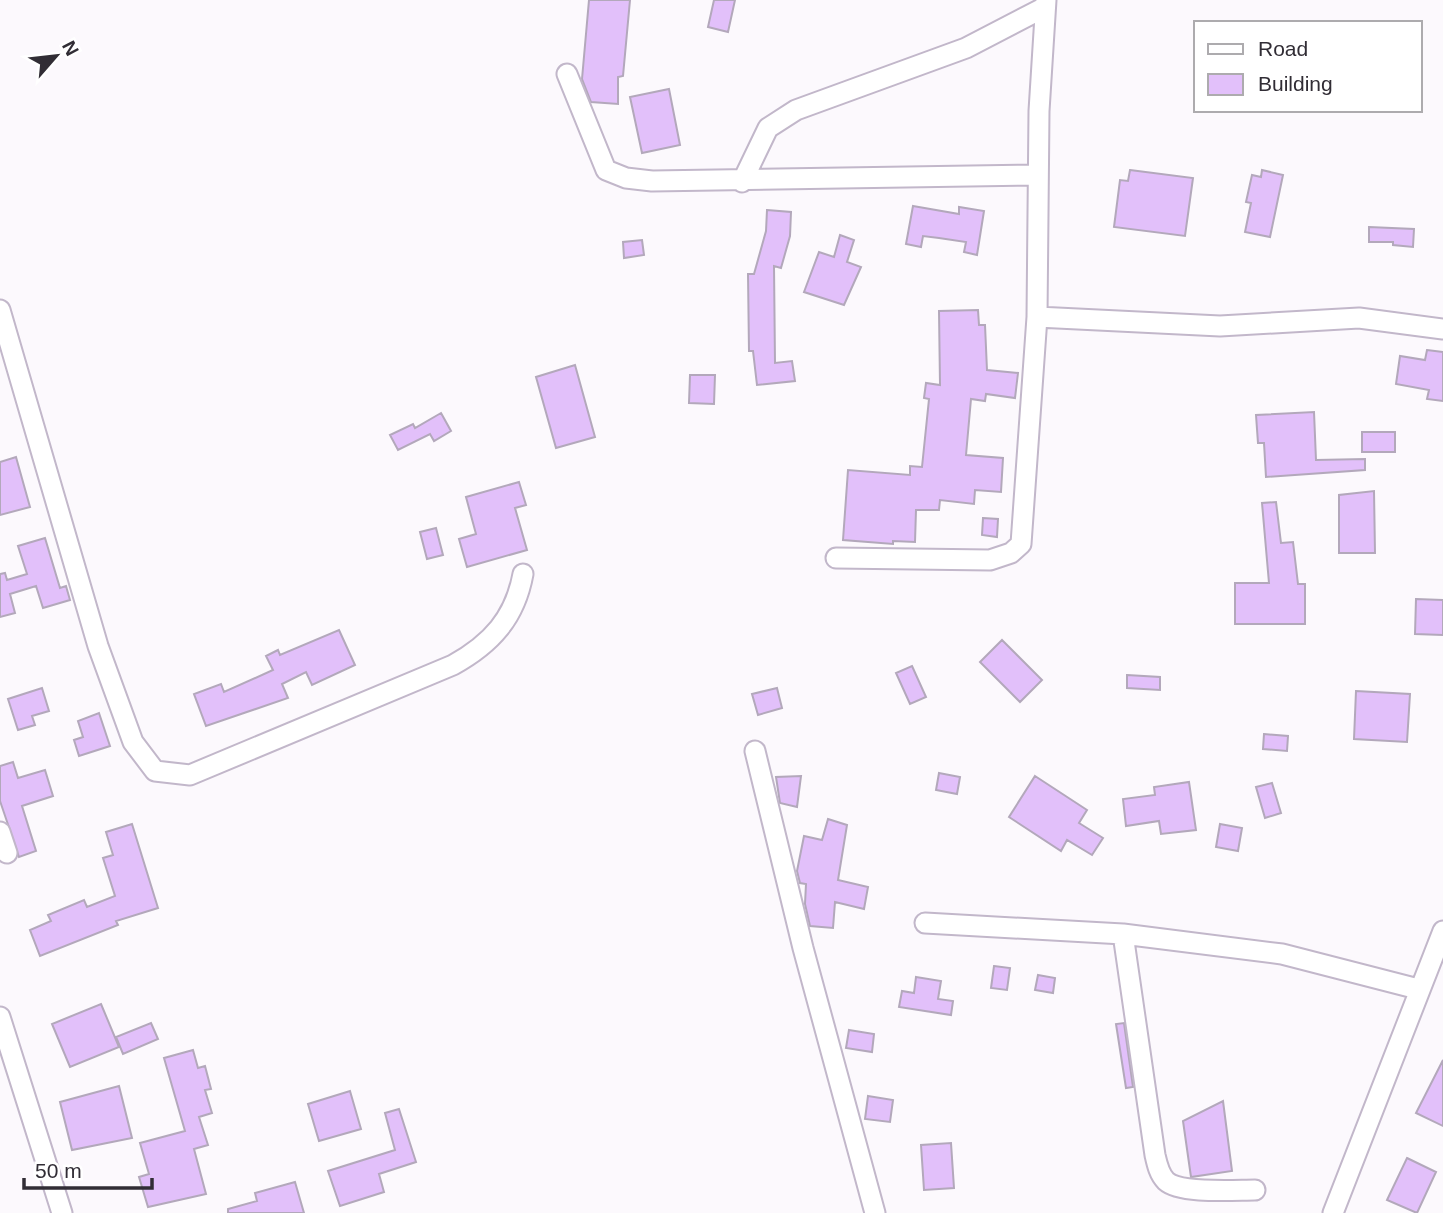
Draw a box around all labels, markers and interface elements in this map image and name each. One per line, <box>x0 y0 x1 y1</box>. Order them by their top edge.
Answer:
north arrow <box>21 21 91 91</box>
legend <box>1194 21 1422 112</box>
text: N <box>58 37 83 59</box>
text: Road <box>1258 37 1308 60</box>
text: Building <box>1258 72 1333 95</box>
scale bar <box>24 1146 152 1190</box>
text: 50 m <box>35 1159 82 1182</box>

